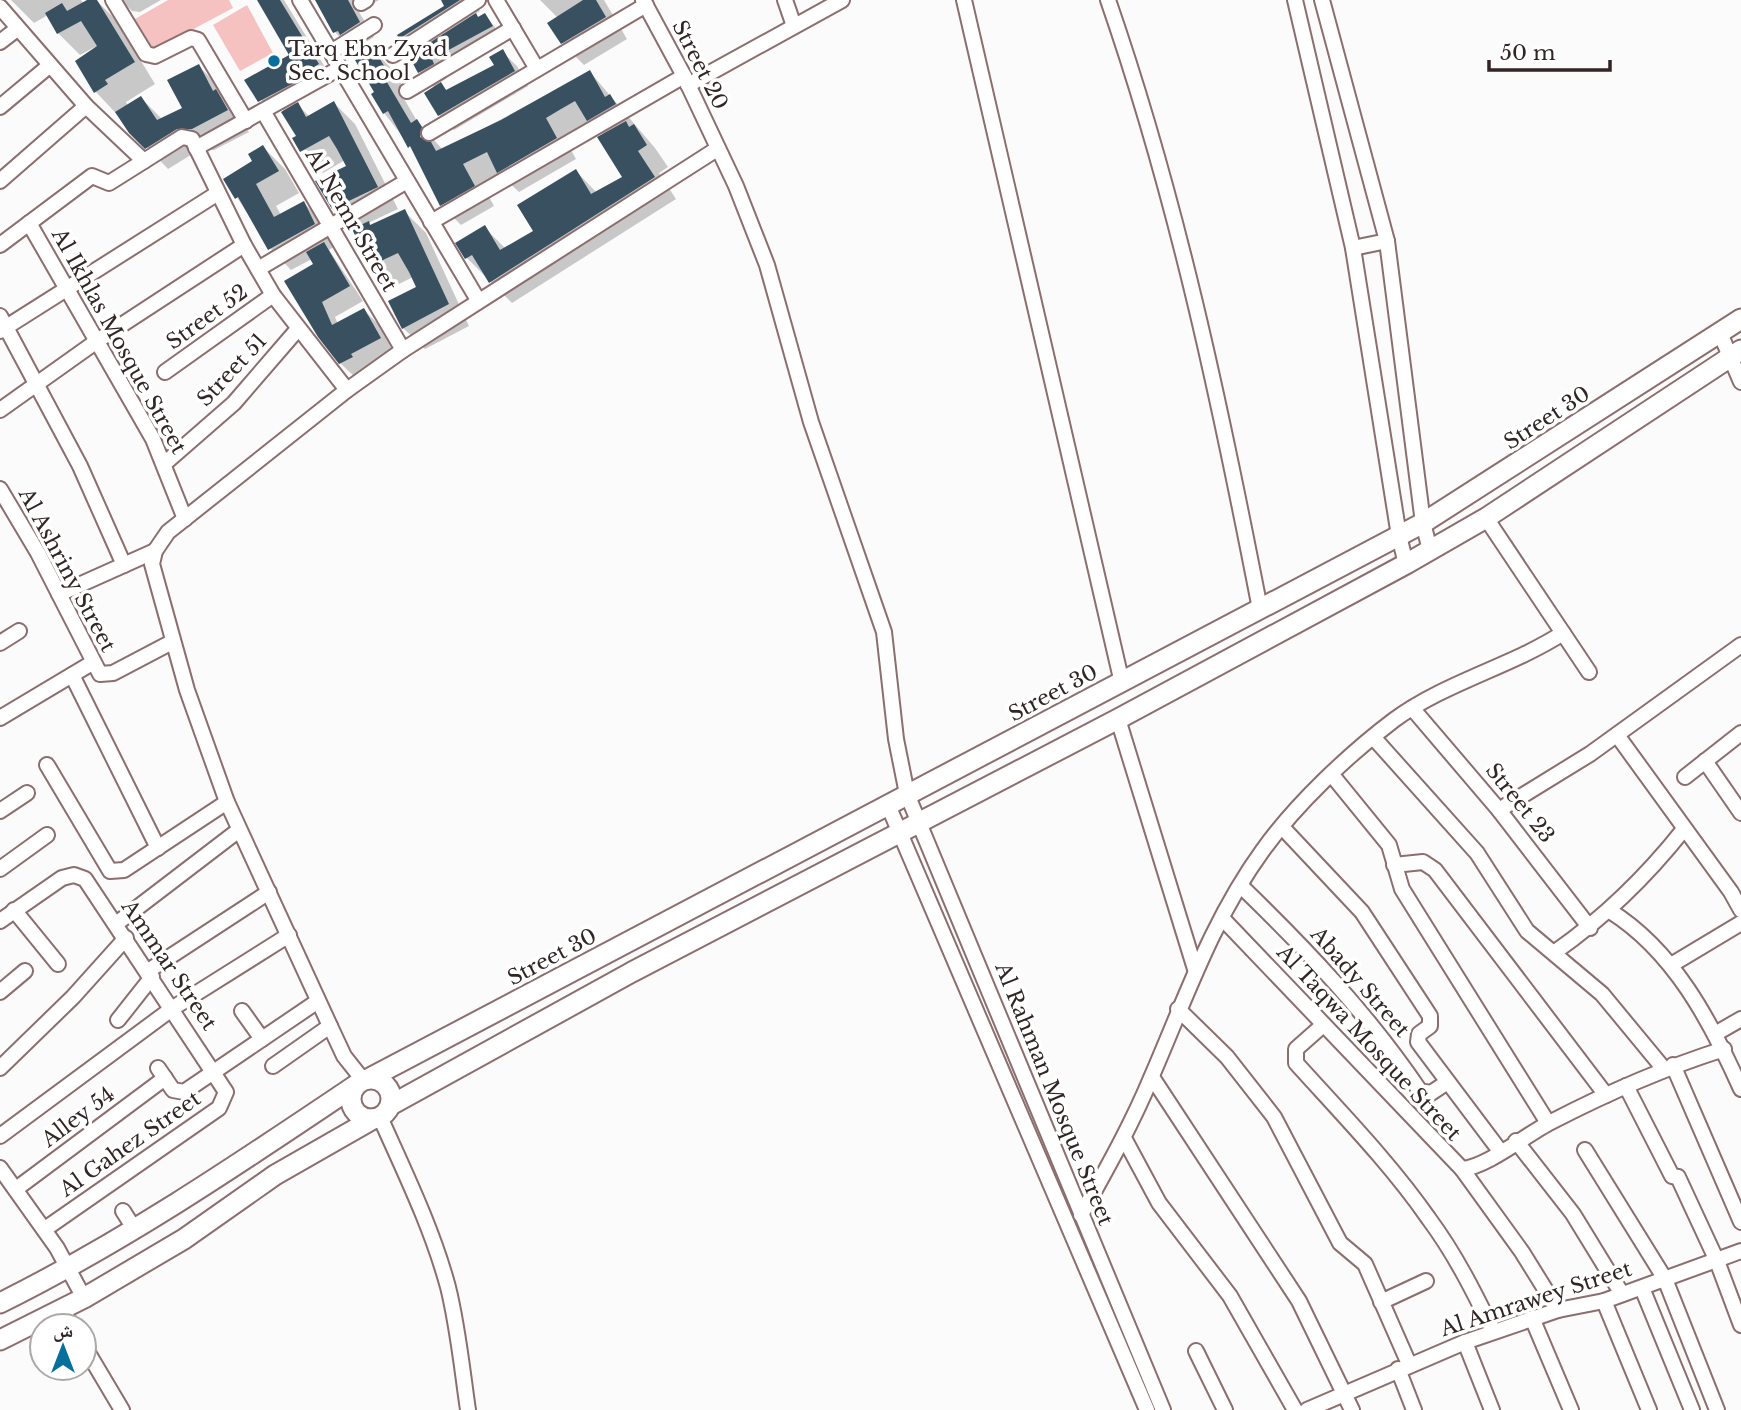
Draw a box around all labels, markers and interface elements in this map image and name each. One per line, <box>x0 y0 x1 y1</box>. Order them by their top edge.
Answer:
street label: Street 20 <box>666 16 734 114</box>
scale bar <box>1489 28 1610 72</box>
place label: Tarq Ebn Zyad Sec. School <box>288 36 448 86</box>
text: 50 m <box>1500 40 1556 66</box>
marker: Tarq Ebn Zyad Sec. School <box>266 53 282 69</box>
street label: Al Nemr Street <box>299 143 402 296</box>
street label: Al Ikhlas Mosque Street <box>46 223 192 458</box>
street label: Street 52 <box>161 279 253 355</box>
street label: Street 51 <box>192 328 272 412</box>
street label: Street 30 <box>1499 381 1595 455</box>
street label: Al Ashriny Street <box>12 483 121 656</box>
street label: Street 30 <box>1004 659 1102 727</box>
street label: Street 23 <box>1480 758 1560 848</box>
street label: Ammar Street <box>115 894 222 1035</box>
street label: Abady Street <box>1304 921 1415 1042</box>
street label: Street 30 <box>503 923 601 991</box>
street label: Al Taqwa Mosque Street <box>1271 939 1467 1146</box>
street label: Al Rahman Mosque Street <box>989 958 1119 1229</box>
street label: Alley 54 <box>36 1081 120 1153</box>
street label: Al Gahez Street <box>54 1086 206 1203</box>
street label: Al Amrawey Street <box>1436 1256 1635 1342</box>
north arrow <box>28 1312 98 1382</box>
text: ش <box>53 1319 73 1342</box>

